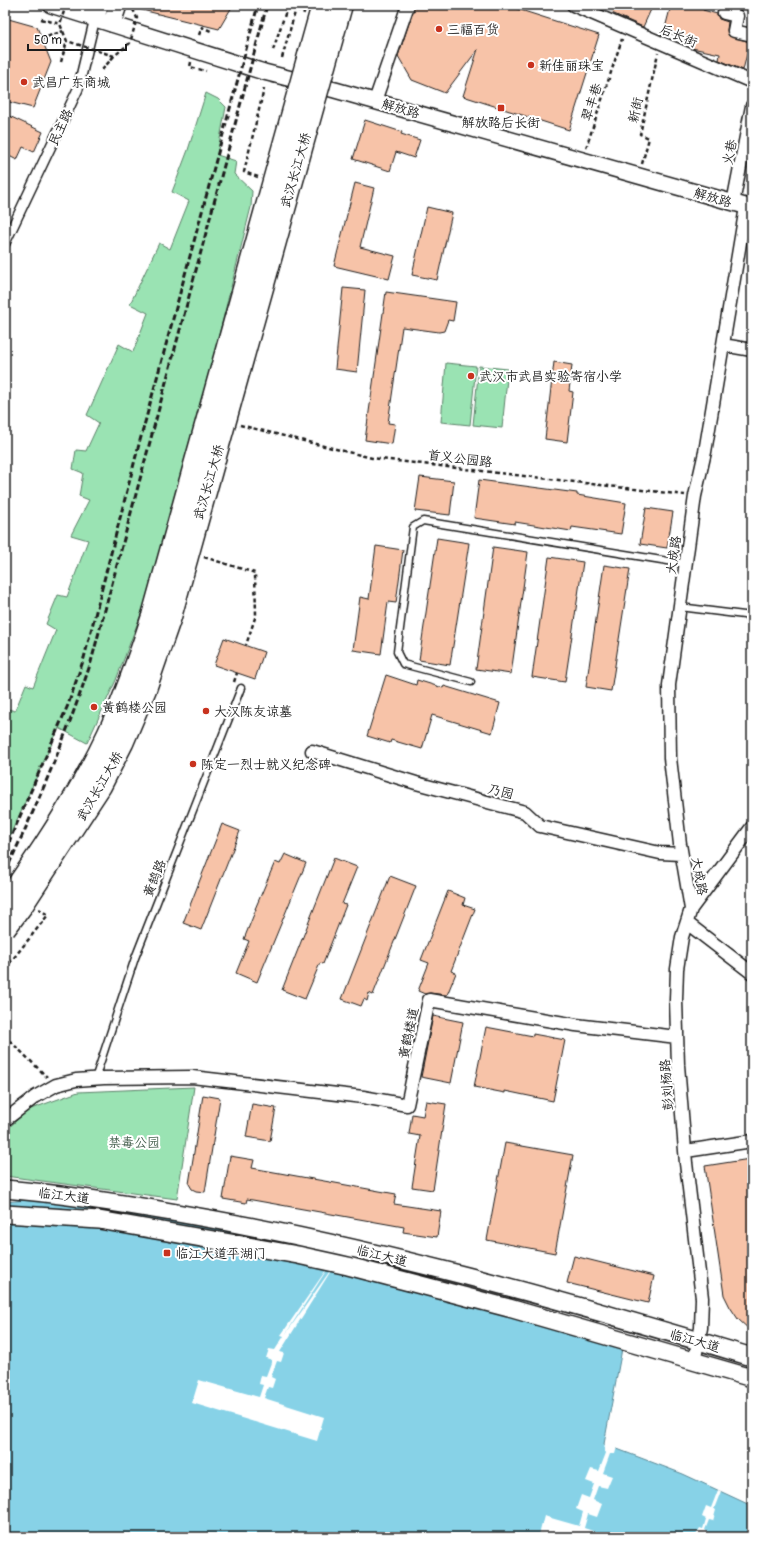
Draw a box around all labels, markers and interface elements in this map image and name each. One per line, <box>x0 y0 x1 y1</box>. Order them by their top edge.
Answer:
street label: 后长街 <box>658 21 700 51</box>
place label: 三福百货 <box>447 22 499 38</box>
marker: 三福百货 <box>434 24 444 34</box>
scale bar <box>28 26 126 52</box>
text: 50 m <box>34 33 62 48</box>
place label: 新佳丽珠宝 <box>539 58 604 74</box>
marker: 新佳丽珠宝 <box>526 60 536 70</box>
place label: 武昌广东商城 <box>32 75 110 91</box>
marker: 武昌广东商城 <box>19 77 29 87</box>
street label: 翠丰巷 <box>578 81 606 123</box>
street label: 解放路 <box>380 96 422 122</box>
street label: 新街 <box>625 96 647 125</box>
marker: 解放路后长街 <box>496 103 506 113</box>
street label: 民主路 <box>45 106 76 148</box>
place label: 解放路后长街 <box>462 115 540 131</box>
street label: 武汉长江大桥 <box>278 131 314 210</box>
street label: 火巷 <box>720 138 740 166</box>
street label: 解放路 <box>692 185 734 211</box>
place label: 武汉市武昌实验寄宿小学 <box>479 369 622 385</box>
marker: 武汉市武昌实验寄宿小学 <box>466 371 476 381</box>
street label: 武汉长江大桥 <box>191 443 227 522</box>
street label: 首义公园路 <box>427 447 493 471</box>
street label: 大成路 <box>663 535 685 576</box>
place label: 黄鹤楼公园 <box>102 700 167 716</box>
marker: 黄鹤楼公园 <box>89 702 99 712</box>
place label: 大汉陈友谅墓 <box>214 704 292 720</box>
marker: 大汉陈友谅墓 <box>201 706 211 716</box>
street label: 武汉长江大桥 <box>73 749 126 824</box>
place label: 陈定一烈士就义纪念碑 <box>201 757 331 773</box>
marker: 陈定一烈士就义纪念碑 <box>188 759 198 769</box>
street label: 乃园 <box>486 781 515 803</box>
street label: 大成路 <box>688 856 710 897</box>
street label: 黄鹄路 <box>140 857 170 899</box>
street label: 黄鹤楼道 <box>396 1006 422 1060</box>
street label: 彭刘杨路 <box>657 1058 677 1111</box>
park label: 禁毒公园 <box>108 1135 160 1151</box>
street label: 临江大道 <box>37 1185 91 1207</box>
street label: 临江大道 <box>355 1242 409 1270</box>
place label: 临江大道平湖门 <box>175 1246 266 1262</box>
marker: 临江大道平湖门 <box>162 1248 172 1258</box>
street label: 临江大道 <box>668 1326 722 1356</box>

